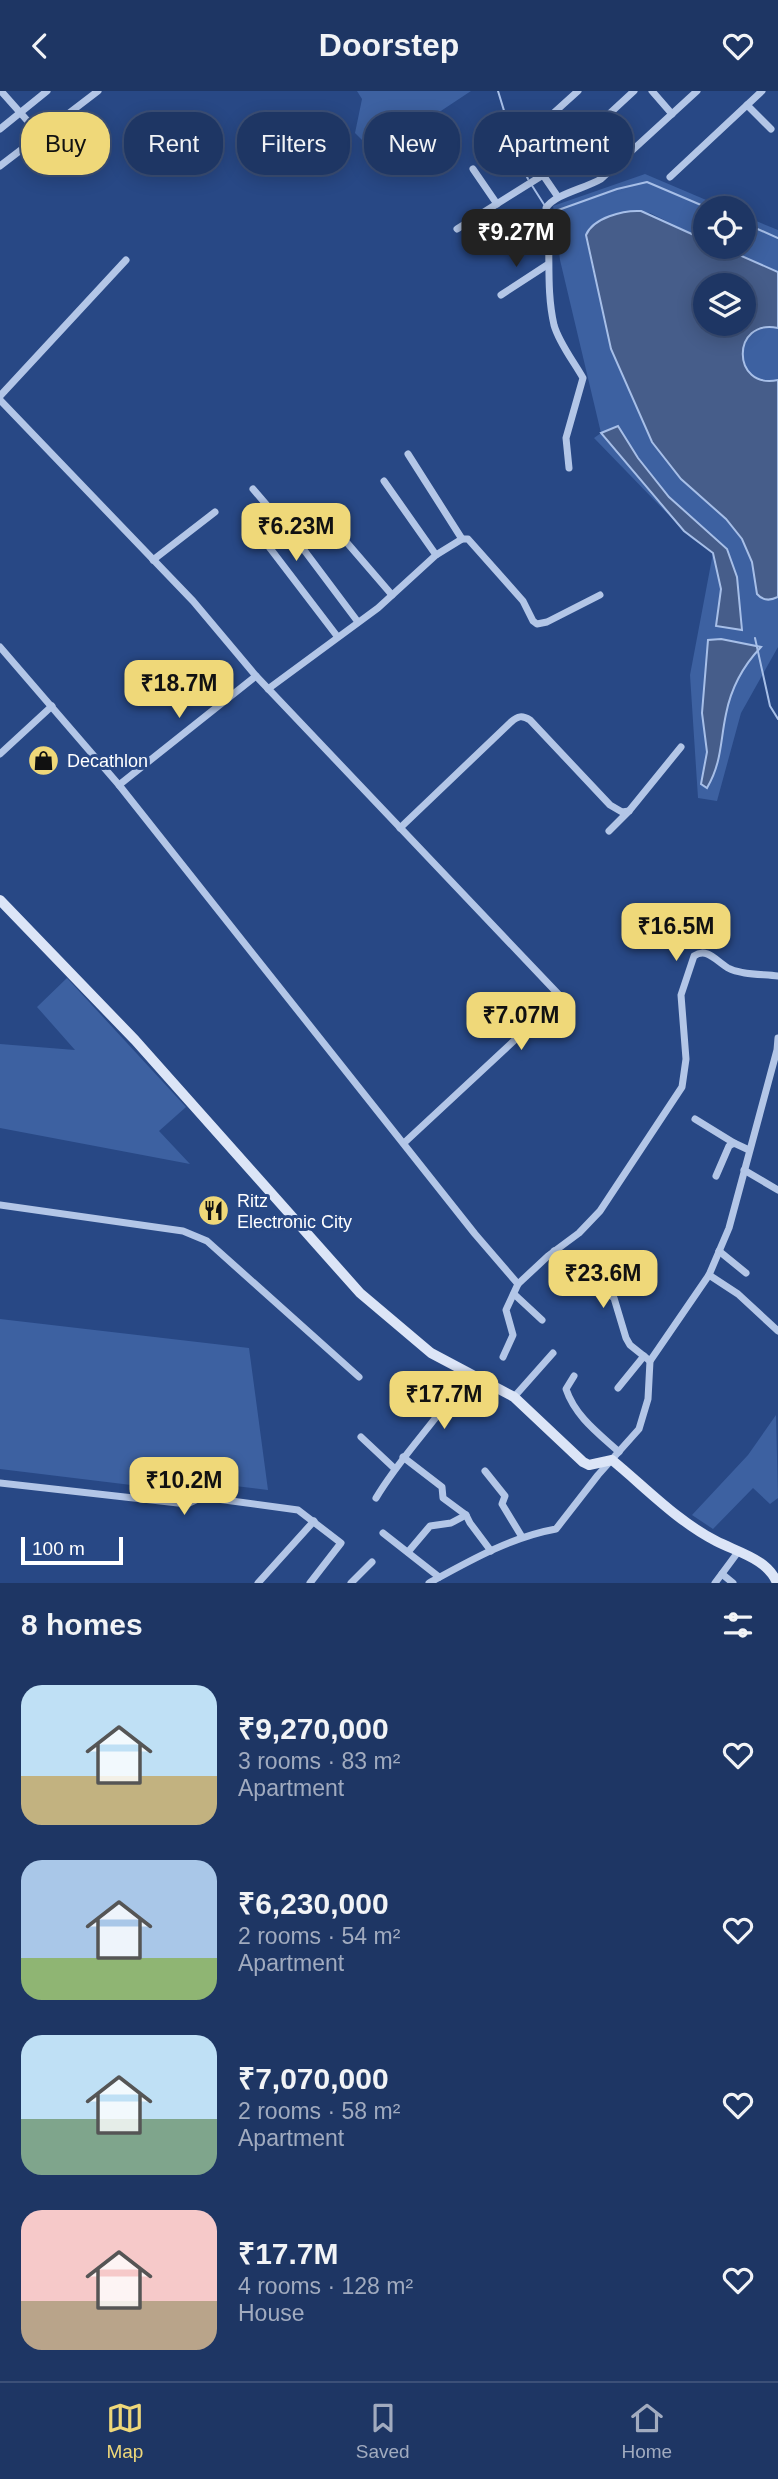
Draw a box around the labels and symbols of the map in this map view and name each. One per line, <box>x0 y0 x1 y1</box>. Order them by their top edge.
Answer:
pin: ₹9.27M <box>459 209 573 269</box>
pin: ₹6.23M <box>239 503 353 563</box>
pin: ₹18.7M <box>122 661 236 720</box>
shop icon: Decathlon <box>27 744 61 778</box>
place label: Decathlon <box>67 751 148 771</box>
pin: ₹16.5M <box>619 903 733 963</box>
pin: ₹7.07M <box>464 993 578 1052</box>
place label: Ritz Electronic City <box>237 1191 352 1232</box>
restaurant icon: Ritz Electronic City <box>197 1194 231 1228</box>
pin: ₹23.6M <box>546 1251 660 1310</box>
pin: ₹17.7M <box>387 1371 501 1431</box>
pin: ₹10.2M <box>127 1457 241 1517</box>
scale bar <box>21 1534 122 1566</box>

